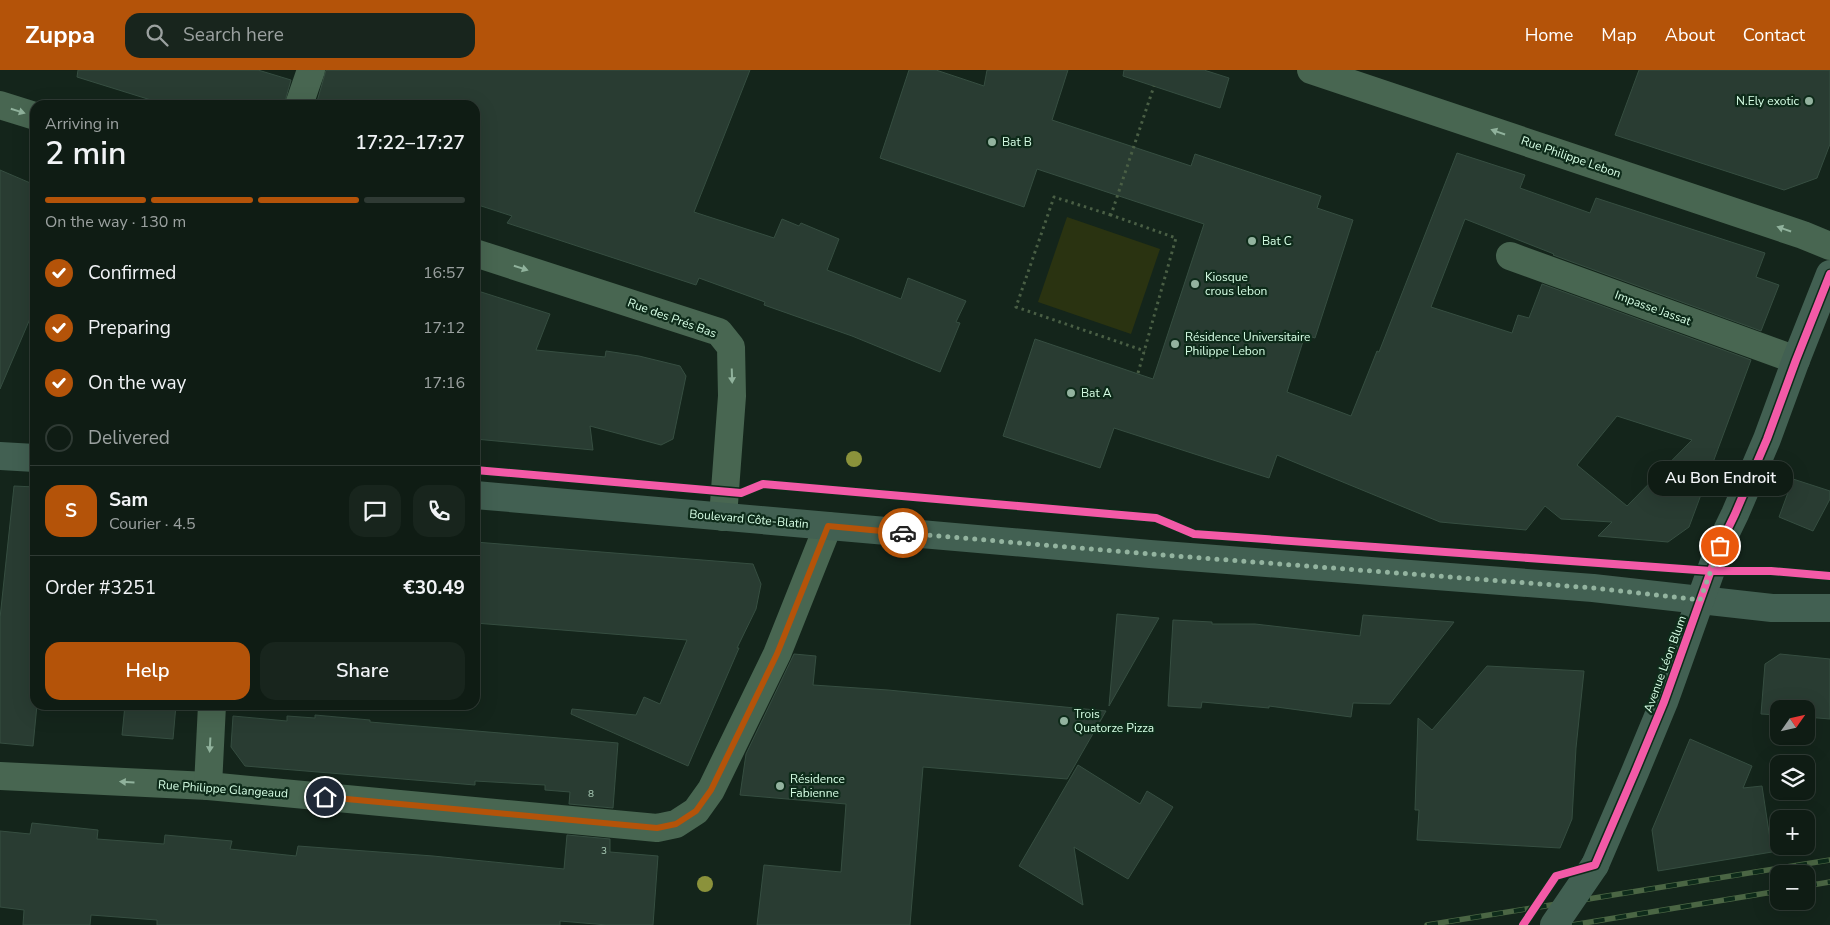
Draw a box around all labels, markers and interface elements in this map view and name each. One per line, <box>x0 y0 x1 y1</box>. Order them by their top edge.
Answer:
search box <box>125 13 475 58</box>
text: Zuppa <box>25 19 95 51</box>
icon: search <box>143 21 171 49</box>
text: Search here <box>183 22 284 48</box>
text: Home <box>1525 23 1573 47</box>
text: Map <box>1601 23 1637 47</box>
text: About <box>1665 23 1715 47</box>
text: Contact <box>1743 23 1805 47</box>
place label: N.Ely exotic <box>1736 93 1799 109</box>
marker: N.Ely exotic <box>1803 95 1815 107</box>
one-way arrow <box>10 107 25 115</box>
text: Arriving in <box>45 113 119 135</box>
one-way arrow <box>1490 128 1505 136</box>
text: 17:22–17:27 <box>355 130 465 156</box>
text: 2 min <box>45 132 127 175</box>
street label: Rue Philippe Lebon <box>1519 132 1623 182</box>
place label: Bat B <box>1002 134 1032 150</box>
marker: Bat B <box>986 136 998 148</box>
text: On the way · 130 m <box>45 211 186 233</box>
one-way arrow <box>1777 224 1792 232</box>
place label: Bat C <box>1262 233 1292 249</box>
marker: Bat C <box>1246 235 1258 247</box>
icon: check <box>45 259 73 287</box>
text: Confirmed <box>88 260 176 286</box>
text: 16:57 <box>423 262 465 284</box>
one-way arrow <box>514 264 529 272</box>
place label: Kiosque crous lebon <box>1205 269 1267 299</box>
marker: Kiosque crous lebon <box>1189 278 1201 290</box>
street label: Impasse Jassat <box>1613 287 1694 329</box>
street label: Rue des Prés Bas <box>625 294 719 342</box>
icon: check <box>45 314 73 342</box>
text: Preparing <box>88 315 171 341</box>
text: 17:12 <box>423 317 465 339</box>
place label: Résidence Universitaire Philippe Lebon <box>1185 329 1310 359</box>
marker: Résidence Universitaire Philippe Lebon <box>1169 338 1181 350</box>
one-way arrow <box>728 368 736 384</box>
icon: check <box>45 369 73 397</box>
text: On the way <box>88 370 186 396</box>
text: 17:16 <box>423 372 465 394</box>
place label: Bat A <box>1081 385 1112 401</box>
marker: Bat A <box>1065 387 1077 399</box>
text: Delivered <box>88 425 170 451</box>
callout: Au Bon Endroit <box>1648 461 1792 496</box>
text: Au Bon Endroit <box>1665 467 1776 489</box>
button: chat <box>349 485 401 537</box>
button: phone <box>413 485 465 537</box>
text: Sam <box>109 487 148 513</box>
text: S <box>65 498 77 524</box>
street label: Boulevard Côte-Blatin <box>689 506 809 532</box>
courier <box>878 508 928 558</box>
text: Courier · 4.5 <box>109 513 195 535</box>
icon: car <box>889 519 917 547</box>
pin <box>1699 525 1741 567</box>
icon: bag <box>1706 532 1734 560</box>
text: Order #3251 <box>45 575 156 601</box>
text: €30.49 <box>403 575 465 601</box>
street label: Avenue Léon Blum <box>1640 613 1690 715</box>
button: Help <box>45 642 250 700</box>
button: Share <box>260 642 465 700</box>
north arrow <box>1770 700 1815 745</box>
map controls <box>1770 700 1815 910</box>
place label: Trois Quatorze Pizza <box>1074 706 1154 736</box>
marker: Trois Quatorze Pizza <box>1058 715 1070 727</box>
one-way arrow <box>205 738 213 754</box>
button: layers <box>1770 755 1815 800</box>
place label: Résidence Fabienne <box>790 771 845 801</box>
street label: Rue Philippe Glangeaud <box>158 776 288 802</box>
pin <box>304 776 346 818</box>
one-way arrow <box>119 778 135 786</box>
marker: Résidence Fabienne <box>774 780 786 792</box>
icon: home <box>311 783 339 811</box>
house number: 8 <box>588 787 594 801</box>
button: + <box>1770 810 1815 855</box>
house number: 3 <box>601 844 607 858</box>
button: − <box>1770 865 1815 910</box>

